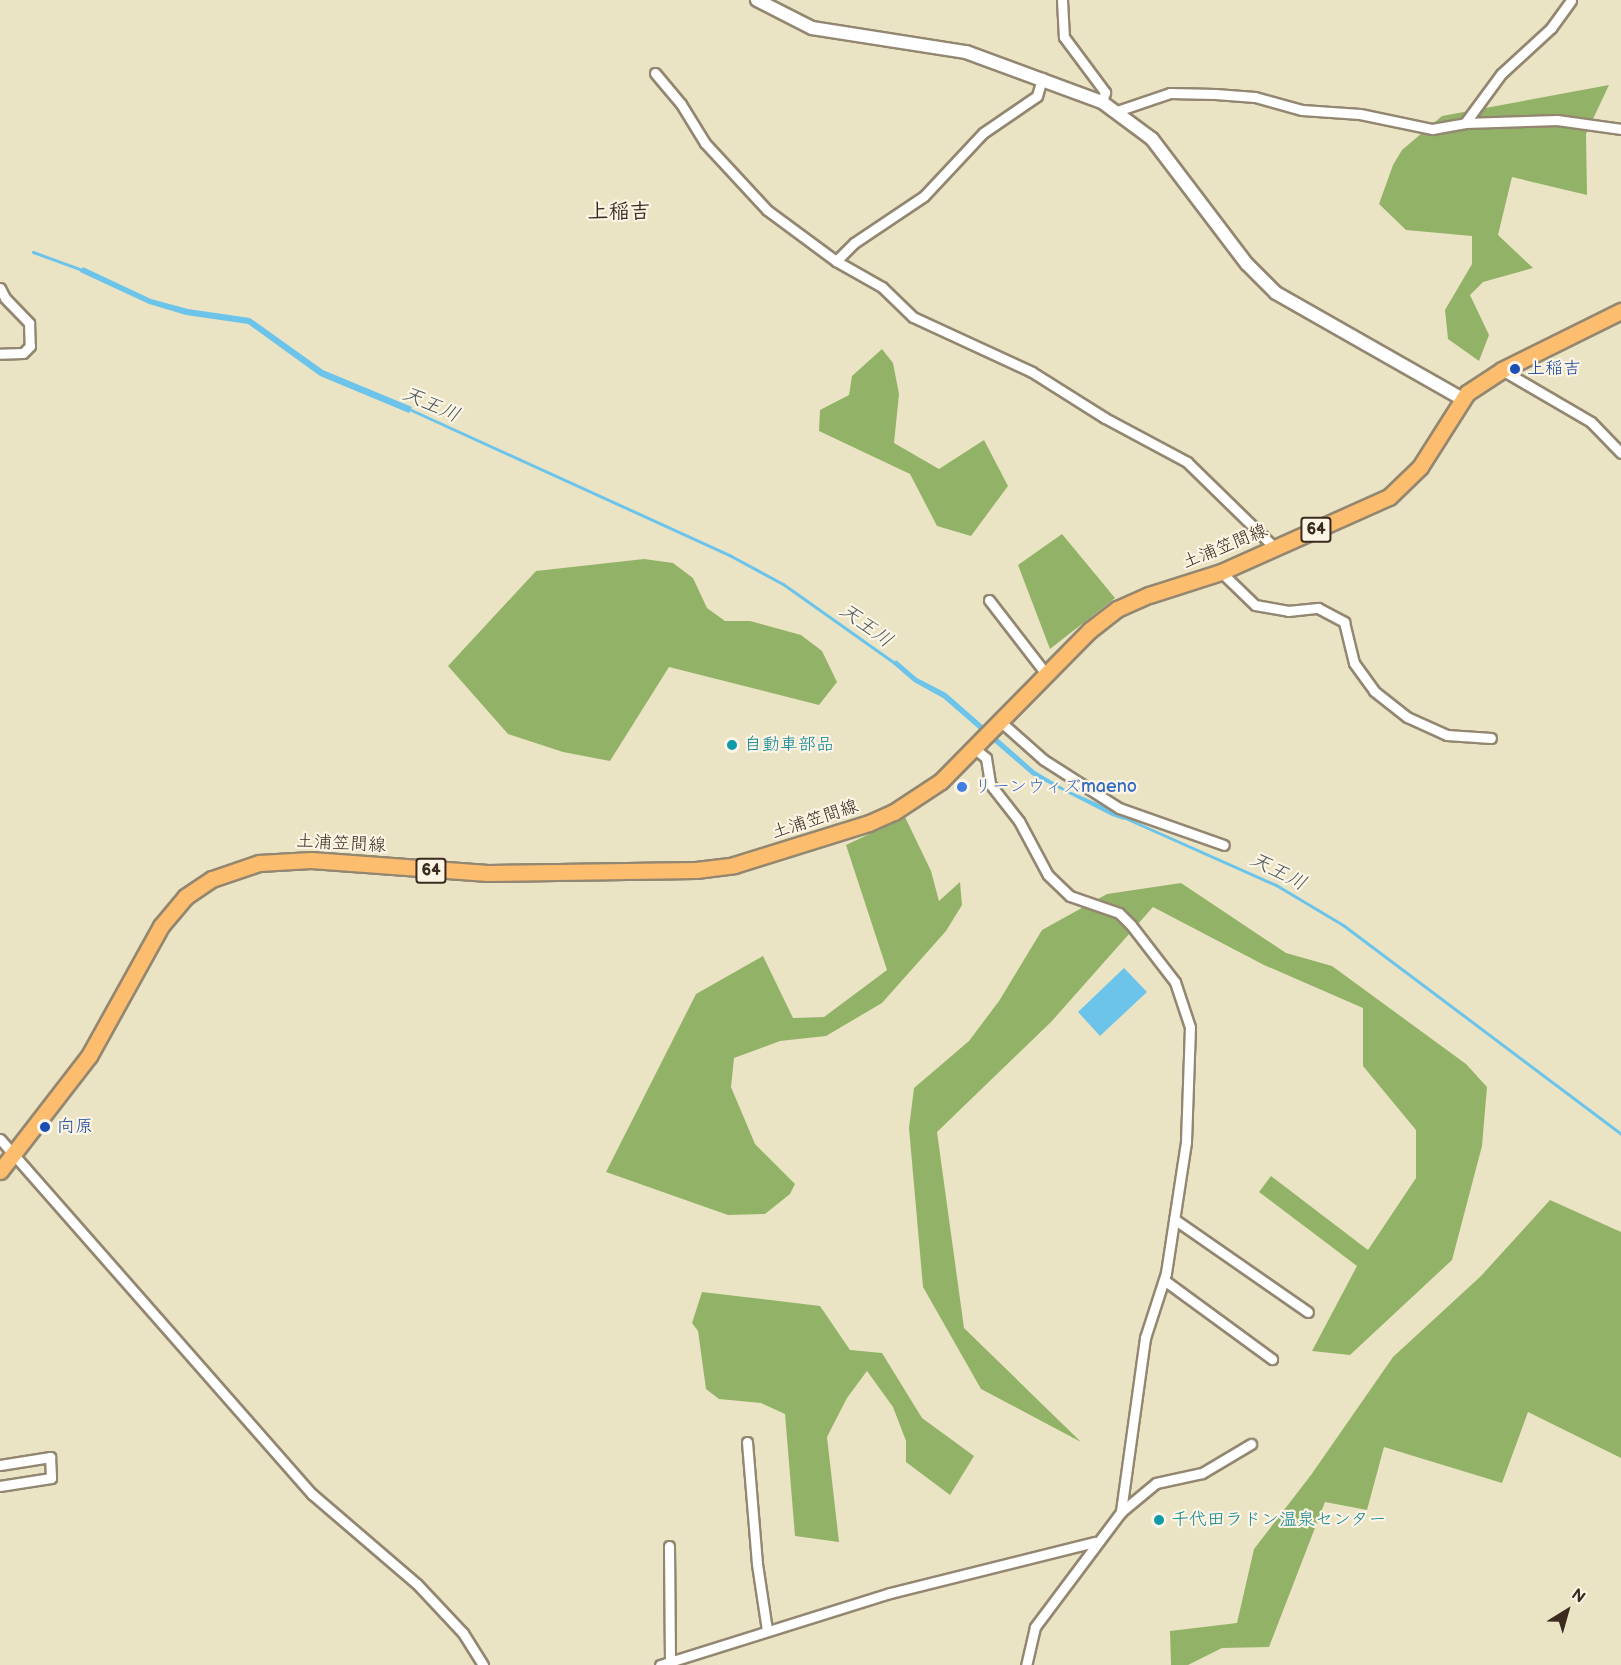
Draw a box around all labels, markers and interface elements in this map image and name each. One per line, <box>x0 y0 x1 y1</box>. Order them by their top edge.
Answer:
district label: 上稲吉 <box>588 199 650 225</box>
place label: 上稲吉 <box>1527 358 1581 380</box>
marker: 上稲吉 <box>1508 362 1522 376</box>
water label: 天王川 <box>399 382 463 428</box>
road number: 64 <box>1300 517 1332 543</box>
street label: 土浦笠間線 <box>1179 520 1271 574</box>
water label: 天王川 <box>835 599 897 653</box>
place label: 自動車部品 <box>744 734 834 756</box>
marker: 自動車部品 <box>725 738 739 752</box>
place label: リーンウィズmaeno <box>974 776 1138 798</box>
marker: リーンウィズmaeno <box>955 780 969 794</box>
street label: 土浦笠間線 <box>769 796 861 844</box>
street label: 土浦笠間線 <box>295 831 387 857</box>
water label: 天王川 <box>1246 848 1310 896</box>
road number: 64 <box>414 858 448 884</box>
place label: 向原 <box>57 1116 93 1138</box>
marker: 向原 <box>38 1120 52 1134</box>
place label: 千代田ラドン温泉センター <box>1171 1509 1387 1531</box>
marker: 千代田ラドン温泉センター <box>1152 1513 1166 1527</box>
north arrow <box>1537 1581 1597 1641</box>
text: N <box>1568 1585 1589 1607</box>

